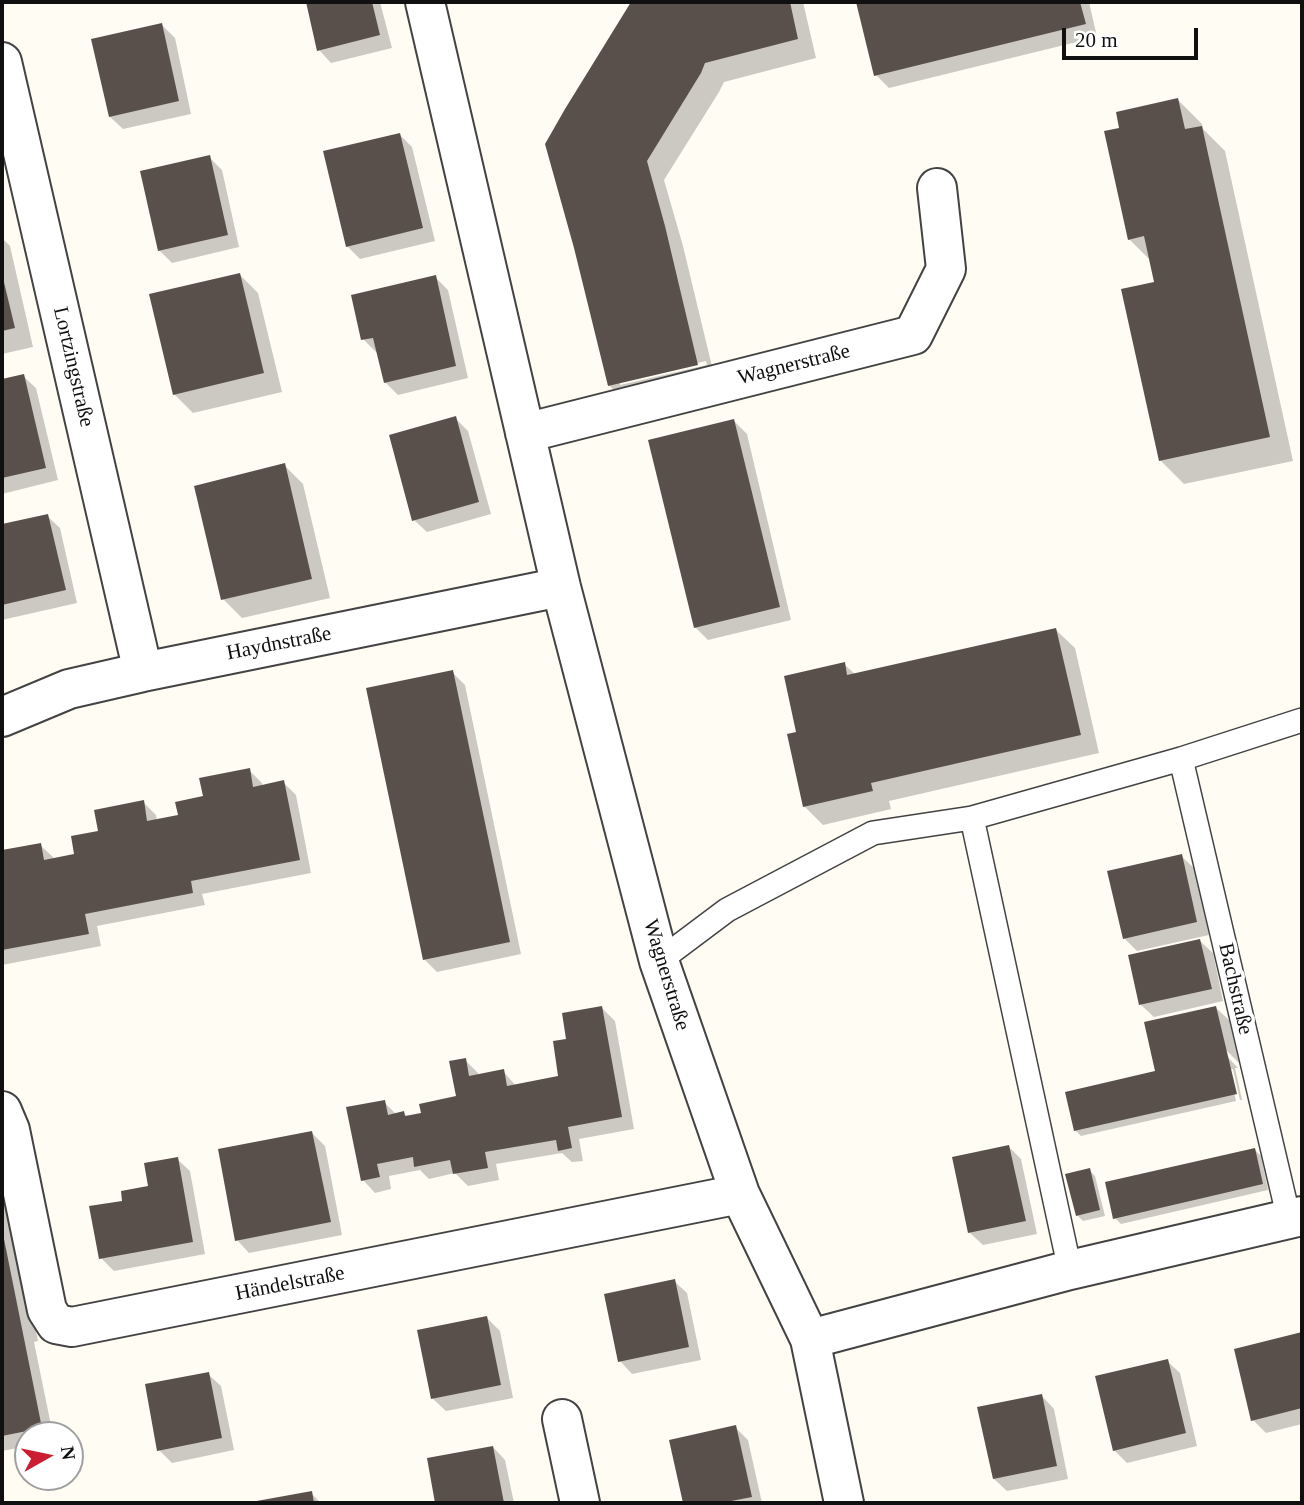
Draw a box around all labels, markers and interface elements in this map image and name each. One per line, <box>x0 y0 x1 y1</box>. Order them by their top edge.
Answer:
scale bar <box>1066 14 1202 58</box>
text: 20 m <box>1075 28 1118 52</box>
street label: Lortzingstraße <box>47 305 99 429</box>
street label: Wagnerstraße <box>735 339 853 391</box>
street label: Haydnstraße <box>225 622 333 666</box>
street label: Wagnerstraße <box>637 916 695 1034</box>
street label: Bachstraße <box>1212 941 1258 1037</box>
street label: Händelstraße <box>233 1261 347 1307</box>
north arrow <box>14 1421 84 1491</box>
text: N <box>57 1445 80 1461</box>

